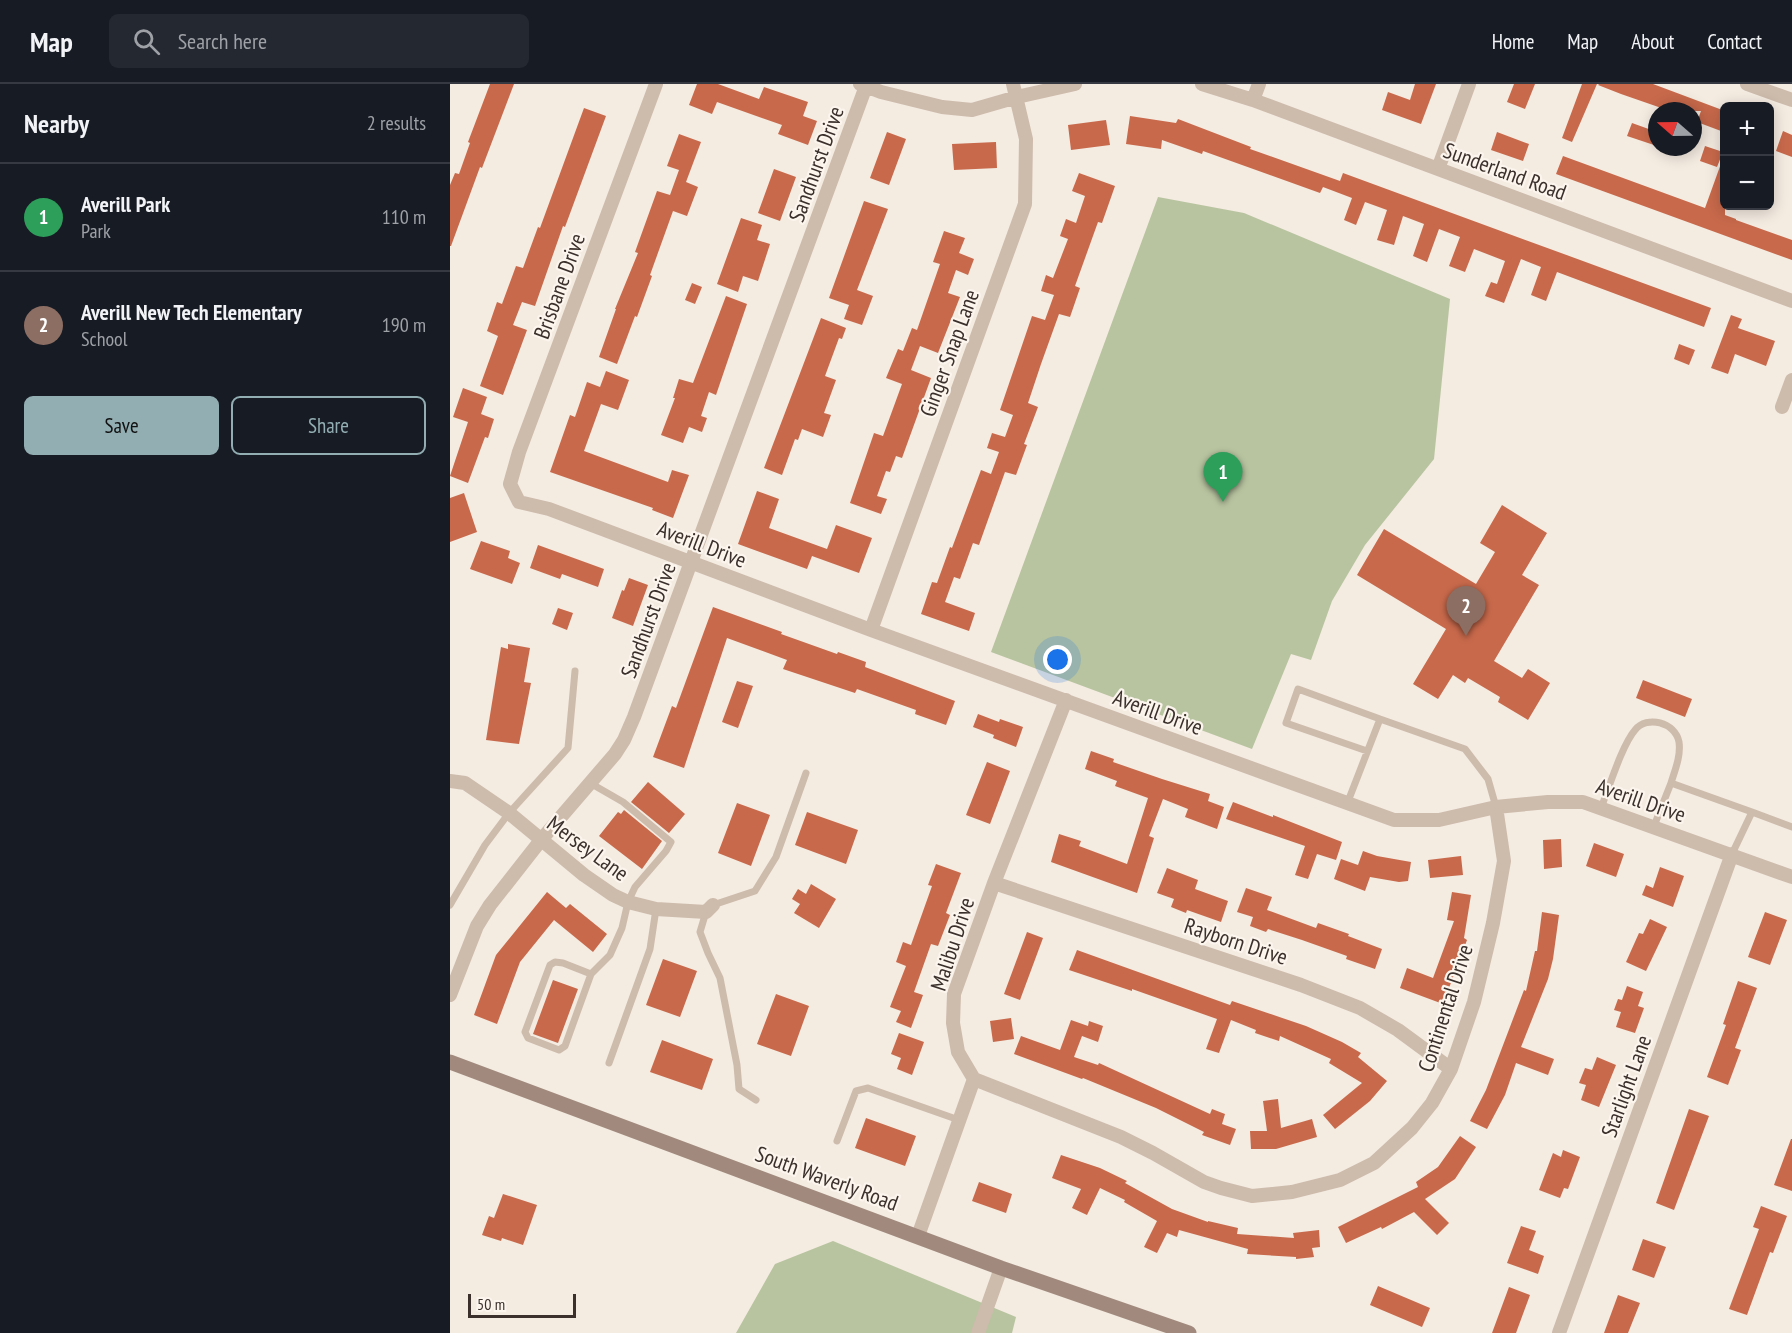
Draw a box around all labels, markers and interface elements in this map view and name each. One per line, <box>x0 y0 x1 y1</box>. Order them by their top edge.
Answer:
search box <box>109 14 529 68</box>
text: Map <box>30 23 73 60</box>
icon: search <box>130 25 163 58</box>
text: Search here <box>178 27 267 55</box>
text: Home <box>1492 28 1534 55</box>
text: Map <box>1567 28 1598 55</box>
text: About <box>1631 28 1674 55</box>
text: Contact <box>1707 28 1762 55</box>
street label: Sandhurst Drive <box>782 102 850 226</box>
north arrow <box>1648 102 1702 156</box>
map controls <box>1720 102 1774 210</box>
button: + <box>1720 102 1774 156</box>
text: Nearby <box>24 107 89 140</box>
text: 2 results <box>367 110 426 136</box>
street label: Sunderland Road <box>1440 136 1570 206</box>
button: − <box>1720 156 1774 210</box>
text: Averill Park <box>81 190 170 218</box>
text: 1 <box>39 204 48 230</box>
text: 110 m <box>382 204 426 230</box>
text: Park <box>81 218 111 244</box>
street label: Brisbane Drive <box>527 229 591 343</box>
street label: Ginger Snap Lane <box>913 286 985 420</box>
text: Averill New Tech Elementary <box>81 298 302 326</box>
text: 2 <box>39 312 48 338</box>
text: 190 m <box>382 312 426 338</box>
text: School <box>81 326 127 352</box>
button: Save <box>24 396 219 455</box>
button: Share <box>231 396 426 455</box>
pin: 1 <box>1204 452 1242 502</box>
street label: Averill Drive <box>654 514 750 574</box>
street label: Sandhurst Drive <box>614 558 682 682</box>
pin: 2 <box>1446 586 1486 636</box>
your location <box>1043 645 1072 674</box>
street label: Averill Drive <box>1109 683 1207 741</box>
street label: Averill Drive <box>1592 772 1690 828</box>
street label: Mersey Lane <box>542 809 634 887</box>
street label: Malibu Drive <box>924 894 980 994</box>
street label: Rayborn Drive <box>1181 911 1291 971</box>
street label: Continental Drive <box>1411 941 1479 1075</box>
street label: Starlight Lane <box>1595 1031 1657 1141</box>
street label: South Waverly Road <box>752 1139 902 1217</box>
scale bar <box>468 1291 576 1318</box>
text: 50 m <box>477 1294 505 1314</box>

